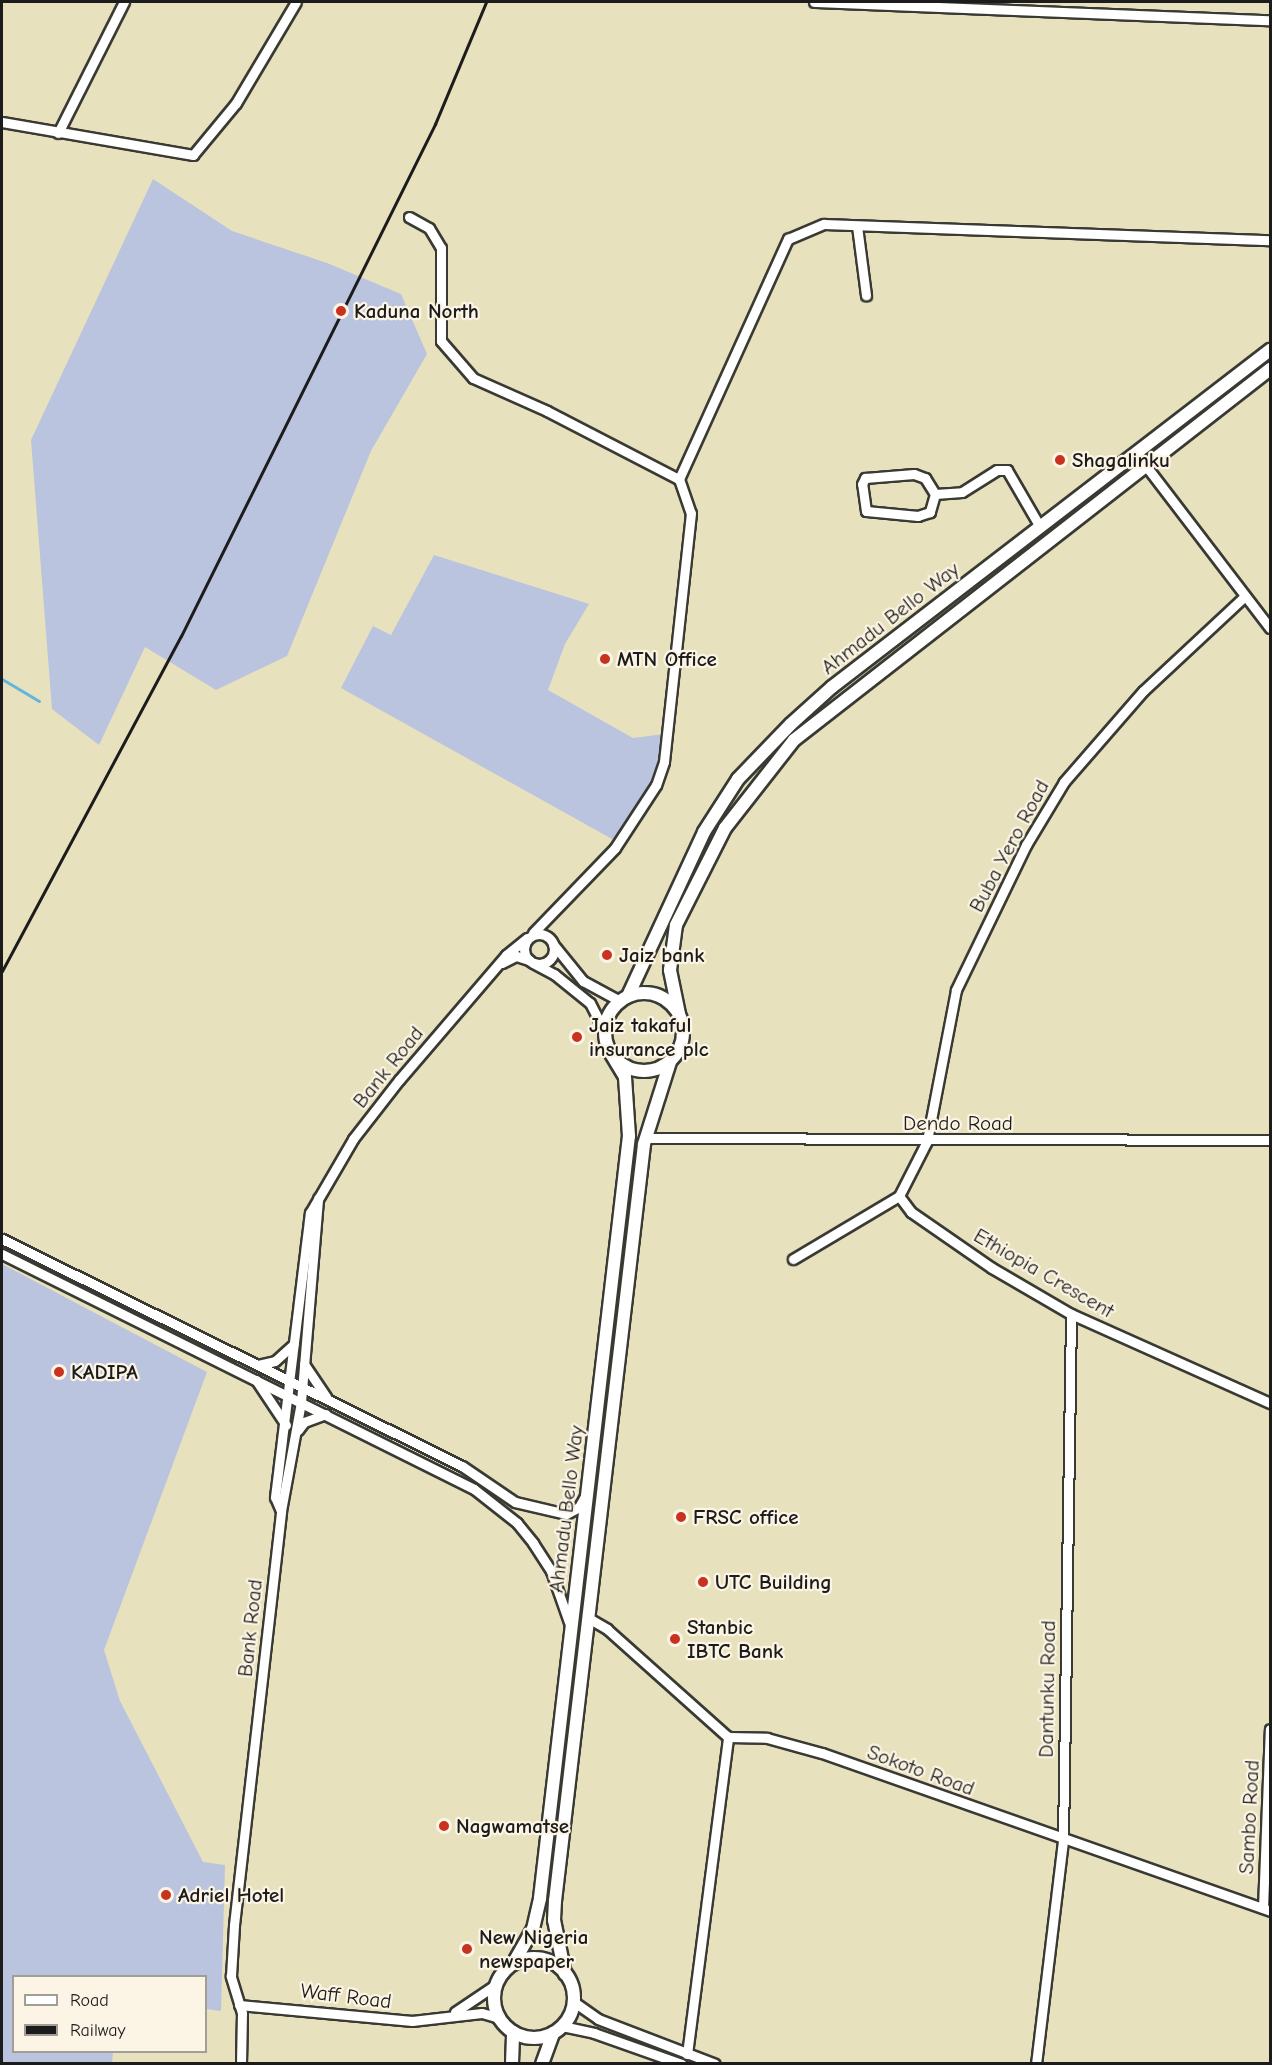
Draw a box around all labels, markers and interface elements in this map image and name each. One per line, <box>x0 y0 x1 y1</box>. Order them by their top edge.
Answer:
place label: Kaduna North <box>354 298 479 324</box>
marker: Kaduna North <box>332 302 350 320</box>
place label: Shagalinku <box>1072 447 1170 473</box>
marker: Shagalinku <box>1053 453 1067 467</box>
street label: Ahmadu Bello Way <box>816 556 964 680</box>
place label: MTN Office <box>617 646 717 672</box>
marker: MTN Office <box>598 652 612 666</box>
street label: Buba Yero Road <box>964 776 1054 916</box>
place label: Jaiz bank <box>619 942 704 968</box>
marker: Jaiz bank <box>600 948 614 962</box>
place label: Jaiz takaful insurance plc <box>589 1012 709 1062</box>
street label: Bank Road <box>347 1021 429 1113</box>
marker: Jaiz takaful insurance plc <box>570 1030 584 1044</box>
street label: Dendo Road <box>903 1110 1013 1136</box>
street label: Ethiopia Crescent <box>969 1223 1119 1323</box>
place label: KADIPA <box>71 1359 138 1385</box>
marker: KADIPA <box>52 1365 66 1379</box>
street label: Ahmadu Bello Way <box>543 1424 589 1594</box>
place label: FRSC office <box>693 1504 799 1530</box>
marker: FRSC office <box>674 1510 688 1524</box>
place label: UTC Building <box>715 1569 832 1595</box>
marker: UTC Building <box>696 1575 710 1589</box>
street label: Bank Road <box>232 1578 268 1678</box>
place label: Stanbic IBTC Bank <box>687 1614 783 1664</box>
street label: Dantunku Road <box>1033 1620 1061 1758</box>
marker: Stanbic IBTC Bank <box>668 1632 682 1646</box>
street label: Sokoto Road <box>864 1739 978 1801</box>
street label: Sambo Road <box>1233 1759 1265 1875</box>
place label: Nagwamatse <box>456 1813 569 1839</box>
marker: Nagwamatse <box>437 1819 451 1833</box>
place label: Adriel Hotel <box>178 1882 284 1908</box>
marker: Adriel Hotel <box>159 1888 173 1902</box>
place label: New Nigeria newspaper <box>479 1924 588 1974</box>
marker: New Nigeria newspaper <box>460 1942 474 1956</box>
legend <box>12 1975 207 2053</box>
street label: Waff Road <box>299 1978 393 2014</box>
text: Road <box>70 1990 109 2011</box>
text: Railway <box>70 2020 126 2041</box>

